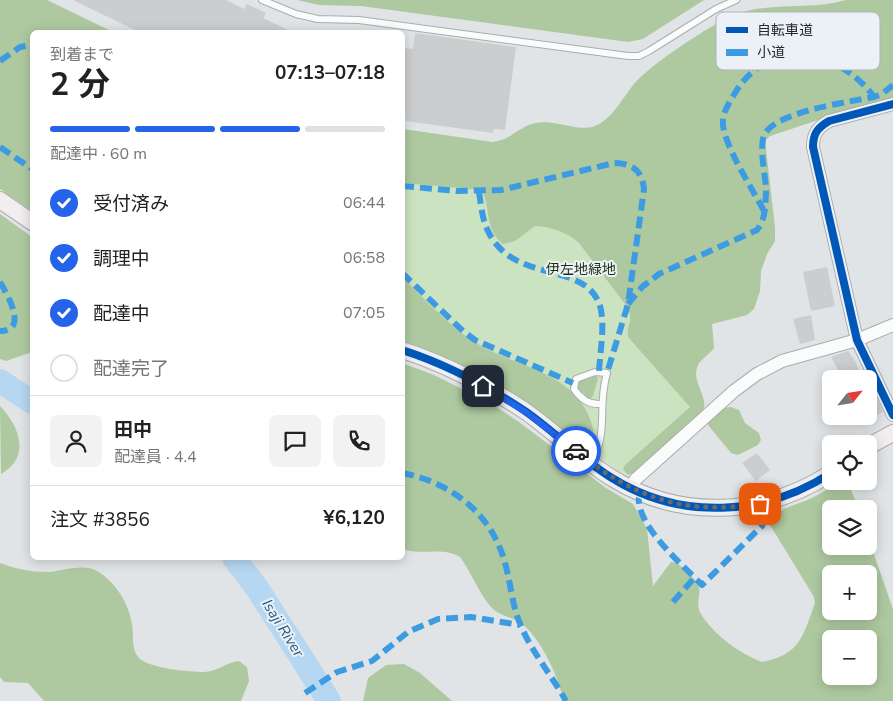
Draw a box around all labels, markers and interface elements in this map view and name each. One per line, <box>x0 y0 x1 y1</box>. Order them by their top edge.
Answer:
legend <box>716 12 880 70</box>
text: 自転車道 <box>757 21 813 40</box>
text: 小道 <box>757 43 785 62</box>
text: 到着まで <box>50 44 114 66</box>
text: 07:13–07:18 <box>275 60 385 86</box>
text: 2 分 <box>50 63 110 106</box>
text: 配達中 · 60 m <box>50 143 147 165</box>
icon: check <box>50 189 78 217</box>
text: 受付済み <box>93 191 169 217</box>
text: 06:44 <box>343 192 385 214</box>
icon: check <box>50 244 78 272</box>
text: 調理中 <box>93 246 150 272</box>
text: 06:58 <box>343 247 385 269</box>
park label: 伊左地緑地 <box>546 260 616 279</box>
icon: check <box>50 299 78 327</box>
text: 配達中 <box>93 301 150 327</box>
text: 07:05 <box>343 302 385 324</box>
text: 配達完了 <box>93 356 169 382</box>
pin <box>462 365 504 407</box>
north arrow <box>822 370 878 425</box>
map controls <box>822 370 877 685</box>
icon: home <box>469 372 497 400</box>
button: person <box>50 415 102 467</box>
button: chat <box>269 415 321 467</box>
button: phone <box>333 415 385 467</box>
text: 田中 <box>114 417 152 443</box>
courier <box>551 426 601 476</box>
button: locate <box>822 435 877 490</box>
icon: car <box>562 437 590 465</box>
text: 配達員 · 4.4 <box>114 446 197 468</box>
pin <box>739 483 781 525</box>
icon: bag <box>746 490 774 518</box>
button: layers <box>822 500 877 555</box>
text: ¥6,120 <box>323 505 385 531</box>
text: 注文 #3856 <box>50 507 150 533</box>
button: + <box>822 565 877 620</box>
water label: Isaji River <box>257 595 309 661</box>
button: − <box>822 630 877 685</box>

